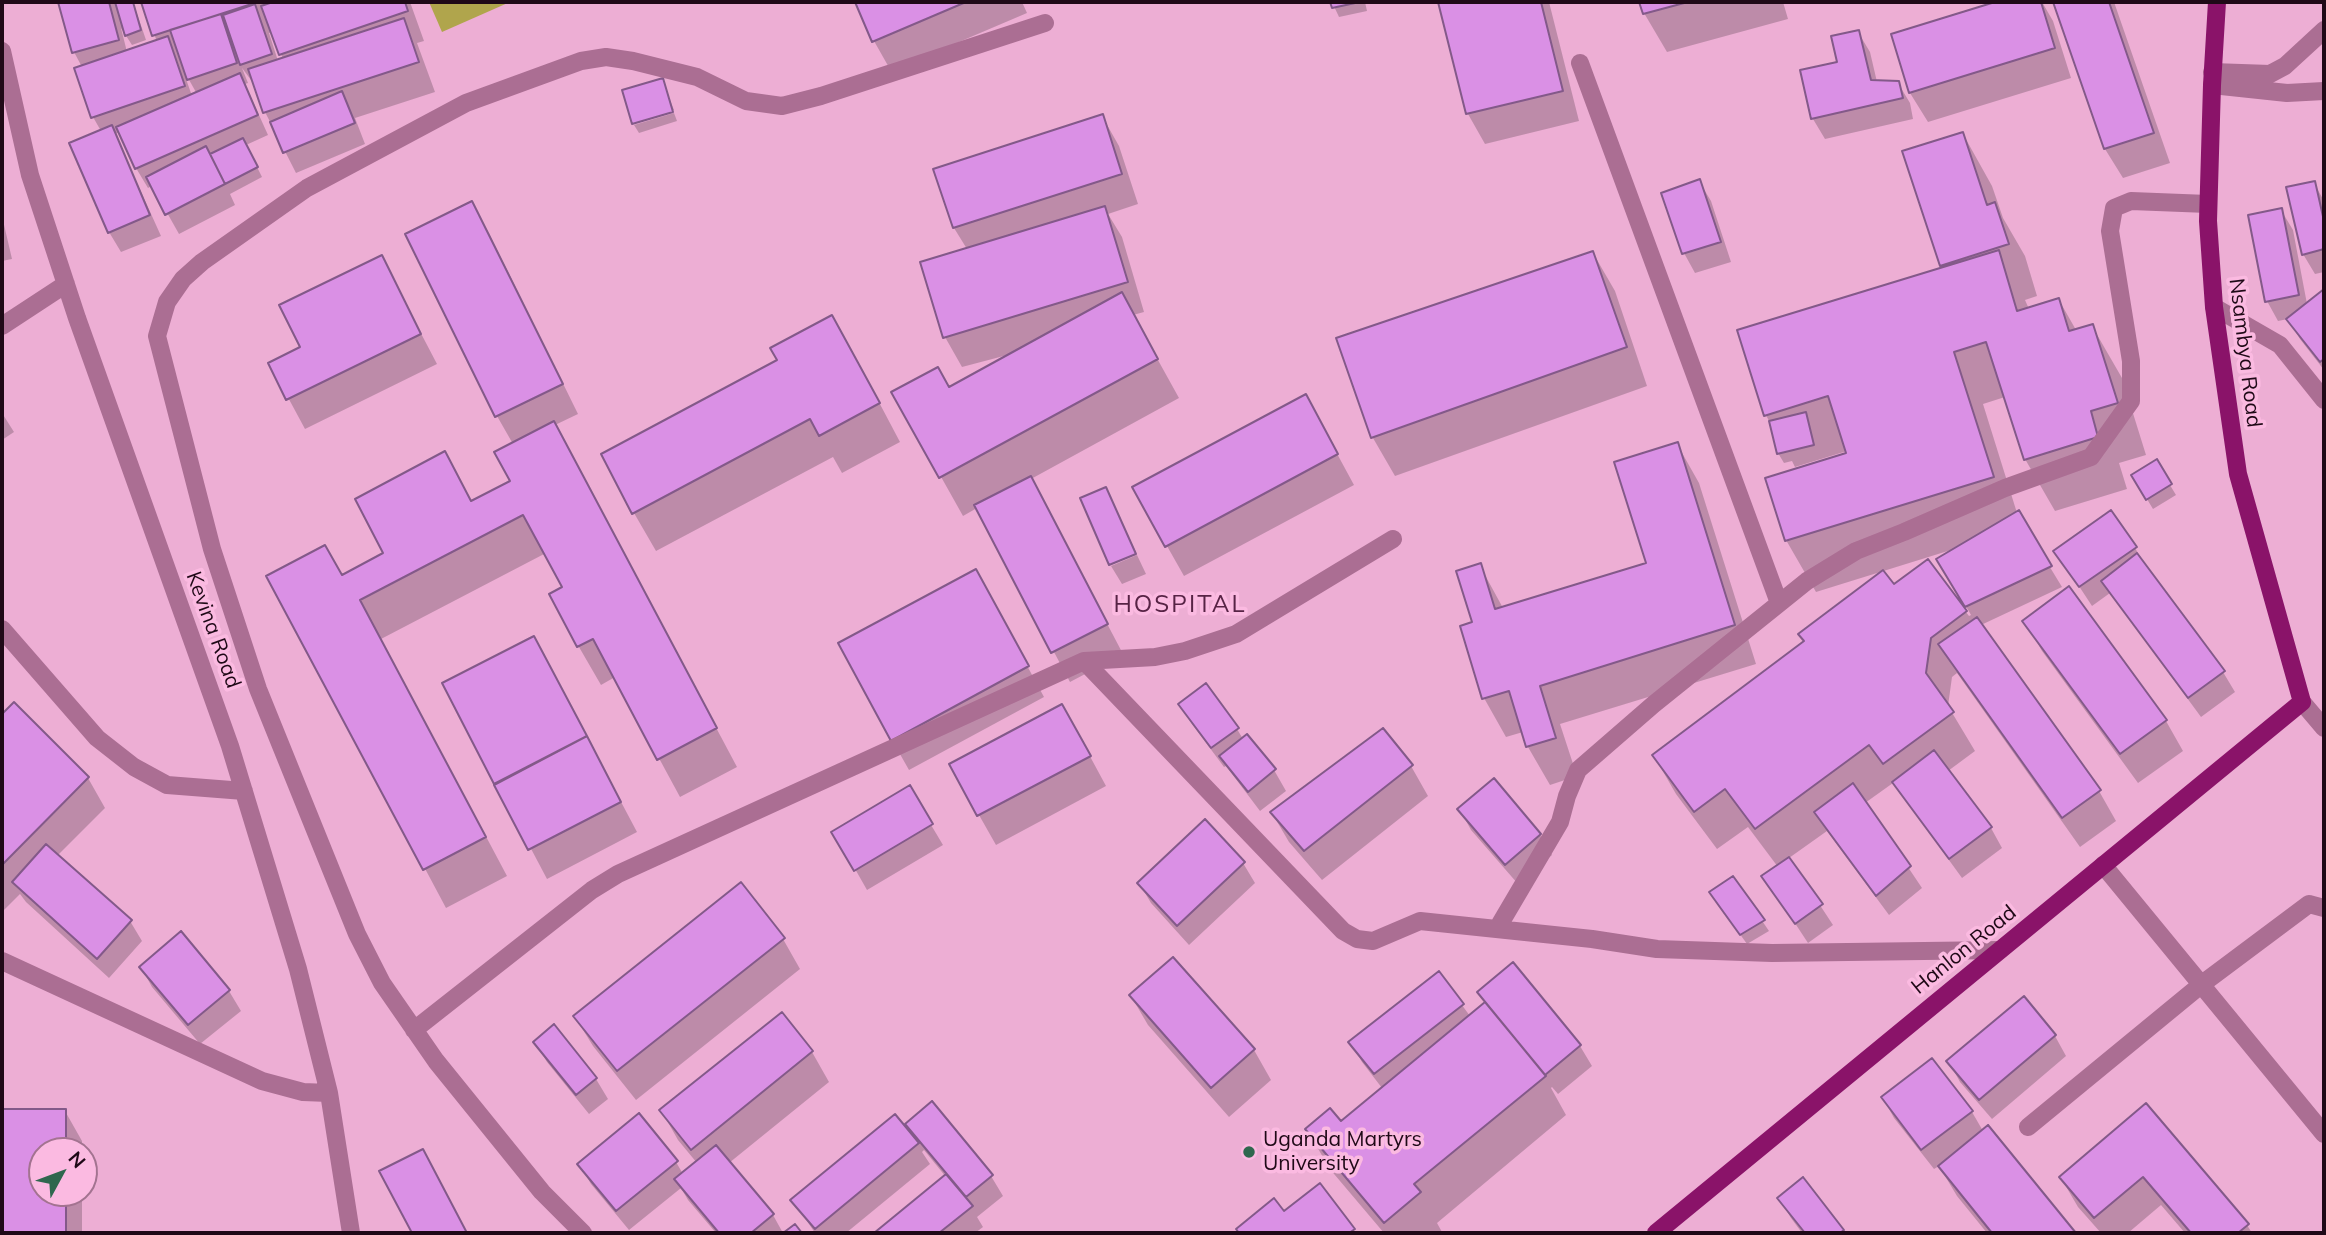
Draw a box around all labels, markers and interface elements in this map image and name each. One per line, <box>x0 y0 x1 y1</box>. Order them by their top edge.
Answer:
street label: Nsambya Road <box>2223 277 2267 429</box>
street label: Kevina Road <box>180 568 246 692</box>
district label: HOSPITAL <box>1114 591 1246 619</box>
street label: Hanlon Road <box>1907 900 2021 1000</box>
place label: Uganda Martyrs University <box>1263 1127 1422 1177</box>
north arrow <box>28 1137 98 1207</box>
marker: Uganda Martyrs University <box>1241 1144 1257 1160</box>
text: N <box>64 1146 91 1173</box>

